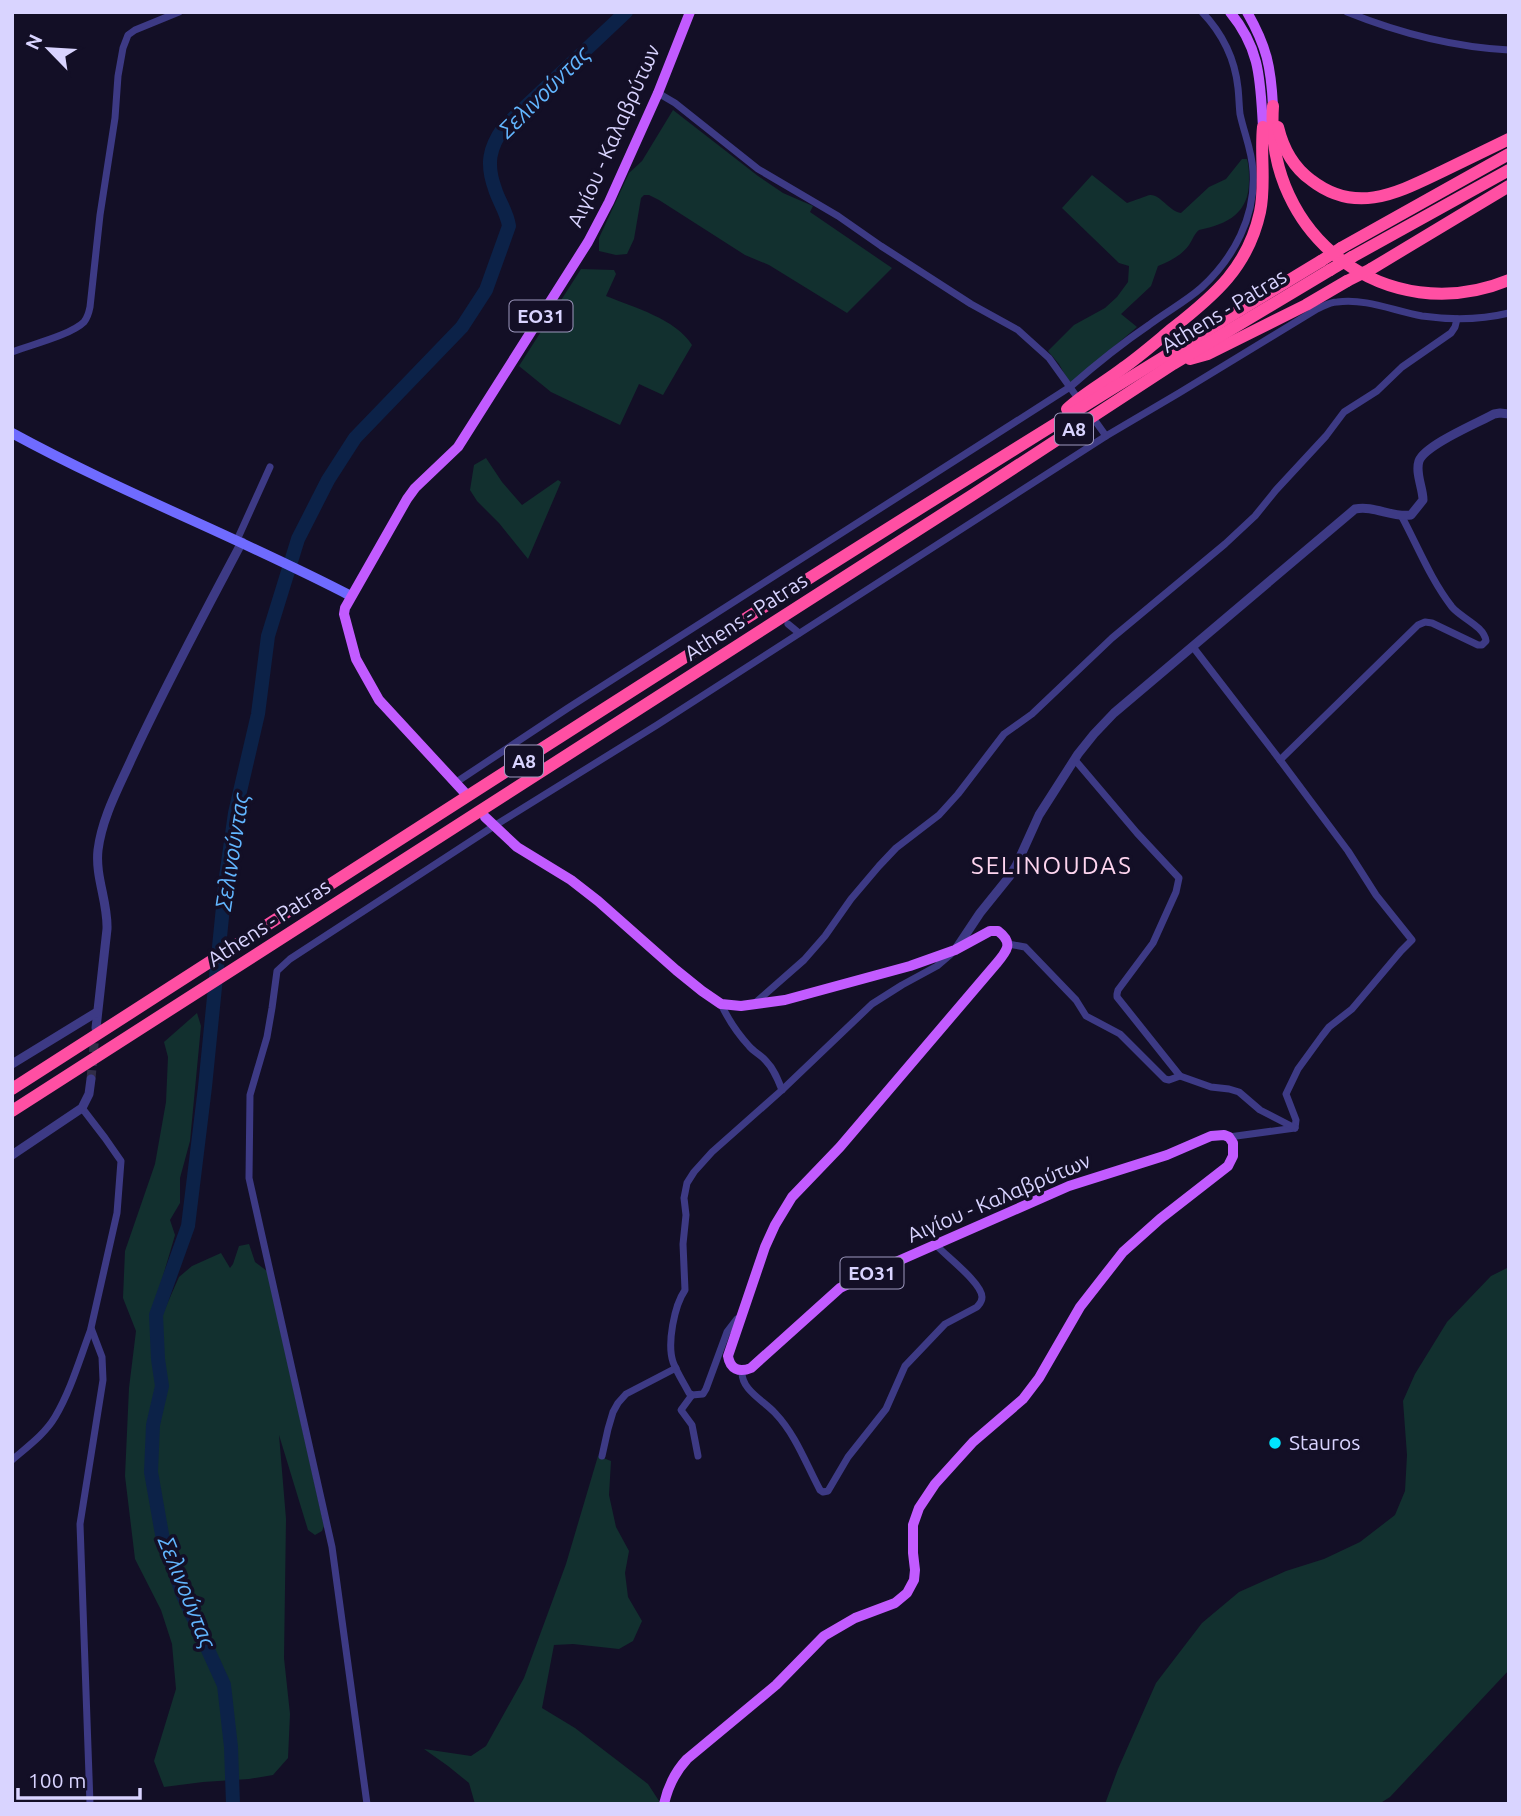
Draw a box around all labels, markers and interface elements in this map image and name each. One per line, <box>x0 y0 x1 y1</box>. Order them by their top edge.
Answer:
north arrow <box>14 14 84 84</box>
text: N <box>21 31 47 53</box>
water label: Σελινούντας <box>492 40 596 144</box>
street label: Αιγίου - Καλαβρύτων <box>562 41 664 230</box>
street label: Athens - Patras <box>1157 263 1290 357</box>
road number: ΕΟ31 <box>510 300 572 332</box>
road number: Α8 <box>1055 414 1093 444</box>
street label: Athens - Patras <box>680 568 811 665</box>
road number: Α8 <box>505 746 543 776</box>
water label: Σελινούντας <box>210 790 254 913</box>
district label: SELINOUDAS <box>971 852 1133 879</box>
street label: Athens - Patras <box>203 874 334 971</box>
street label: Αιγίου - Καλαβρύτων <box>903 1148 1094 1247</box>
road number: ΕΟ31 <box>840 1258 903 1288</box>
place label: Stauros <box>1289 1430 1360 1454</box>
marker: Stauros <box>1267 1435 1283 1451</box>
water label: Σελινούντας <box>152 1531 222 1653</box>
scale bar <box>18 1756 140 1800</box>
text: 100 m <box>28 1768 86 1792</box>

